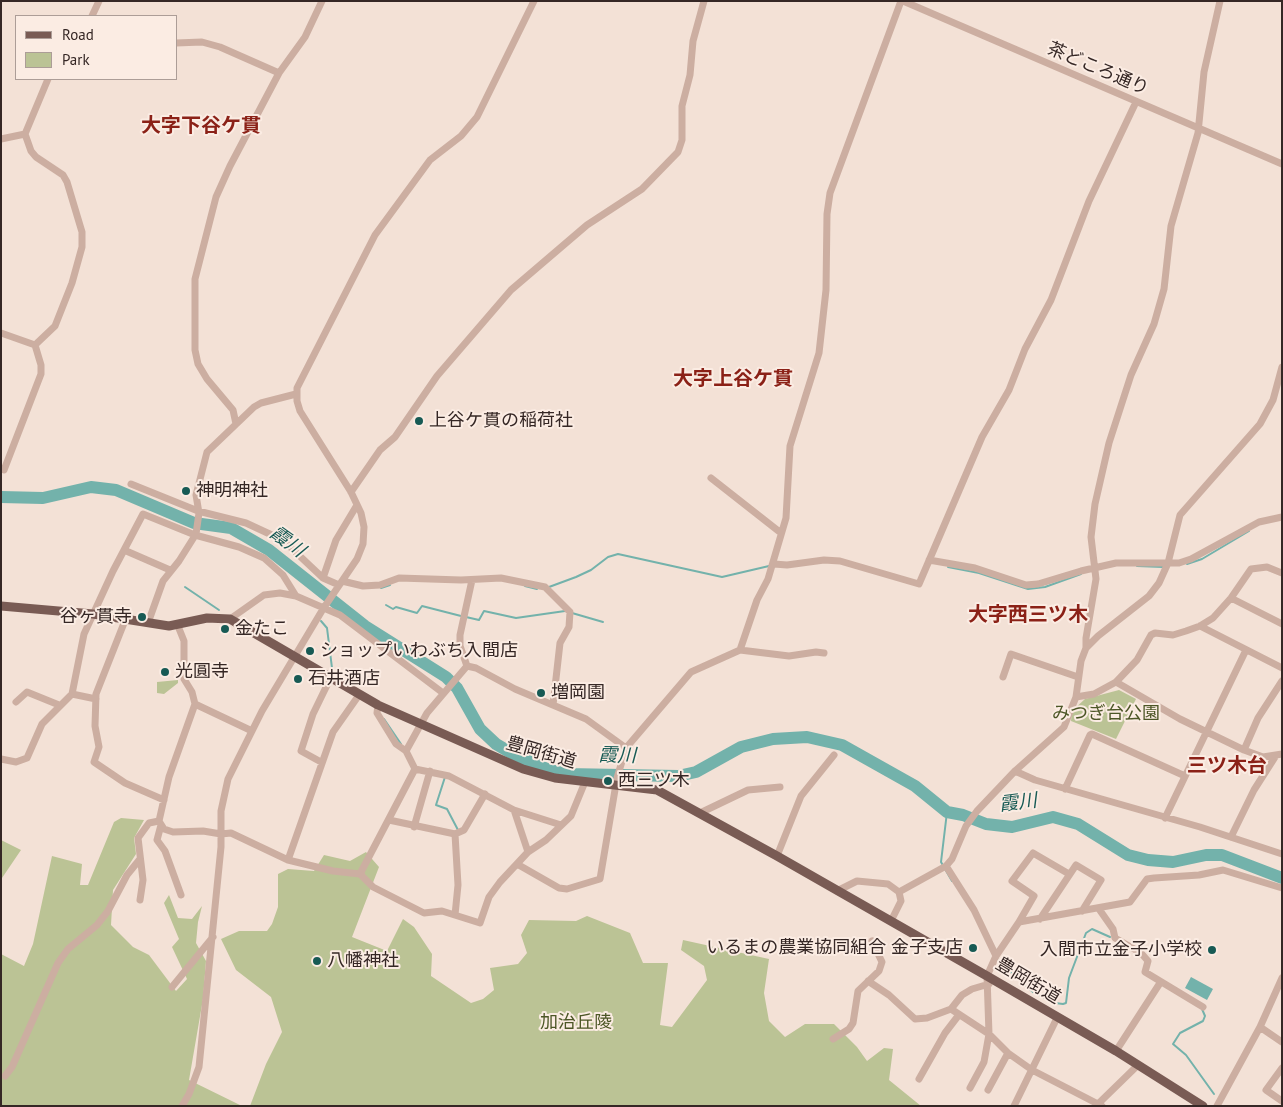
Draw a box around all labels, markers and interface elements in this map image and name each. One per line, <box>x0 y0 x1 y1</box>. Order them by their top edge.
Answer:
legend <box>15 15 178 80</box>
text: Road <box>62 25 94 44</box>
street label: 茶どころ通り <box>1044 38 1152 100</box>
text: Park <box>62 50 90 69</box>
district label: 大字下谷ケ貫 <box>141 114 261 138</box>
district label: 大字上谷ケ貫 <box>673 367 793 391</box>
place label: 上谷ケ貫の稲荷社 <box>429 410 573 432</box>
marker: 上谷ケ貫の稲荷社 <box>413 415 425 427</box>
place label: 神明神社 <box>196 480 268 502</box>
marker: 神明神社 <box>180 485 192 497</box>
water label: 霞川 <box>265 522 309 562</box>
district label: 大字西三ツ木 <box>968 603 1088 627</box>
place label: 谷ヶ貫寺 <box>60 606 132 628</box>
marker: 谷ヶ貫寺 <box>136 611 148 623</box>
place label: 金たこ <box>235 618 289 640</box>
marker: 金たこ <box>219 623 231 635</box>
place label: ショップいわぶち入間店 <box>320 640 518 662</box>
marker: ショップいわぶち入間店 <box>304 645 316 657</box>
place label: 光圓寺 <box>175 661 229 683</box>
marker: 光圓寺 <box>159 666 171 678</box>
place label: 石井酒店 <box>308 668 380 690</box>
marker: 石井酒店 <box>292 673 304 685</box>
place label: 増岡園 <box>551 682 605 704</box>
marker: 増岡園 <box>535 687 547 699</box>
park label: みつぎ台公園 <box>1052 703 1160 725</box>
street label: 豊岡街道 <box>503 733 579 773</box>
water label: 霞川 <box>598 744 636 768</box>
district label: 三ツ木台 <box>1187 754 1267 778</box>
place label: 西三ツ木 <box>618 770 690 792</box>
marker: 西三ツ木 <box>602 775 614 787</box>
water label: 霞川 <box>998 789 1038 817</box>
place label: いるまの農業協同組合 金子支店 <box>706 937 963 959</box>
place label: 入間市立金子小学校 <box>1040 939 1202 961</box>
marker: いるまの農業協同組合 金子支店 <box>967 942 979 954</box>
marker: 入間市立金子小学校 <box>1206 944 1218 956</box>
place label: 八幡神社 <box>327 950 399 972</box>
street label: 豊岡街道 <box>992 953 1064 1009</box>
marker: 八幡神社 <box>311 955 323 967</box>
park label: 加治丘陵 <box>540 1012 612 1034</box>

